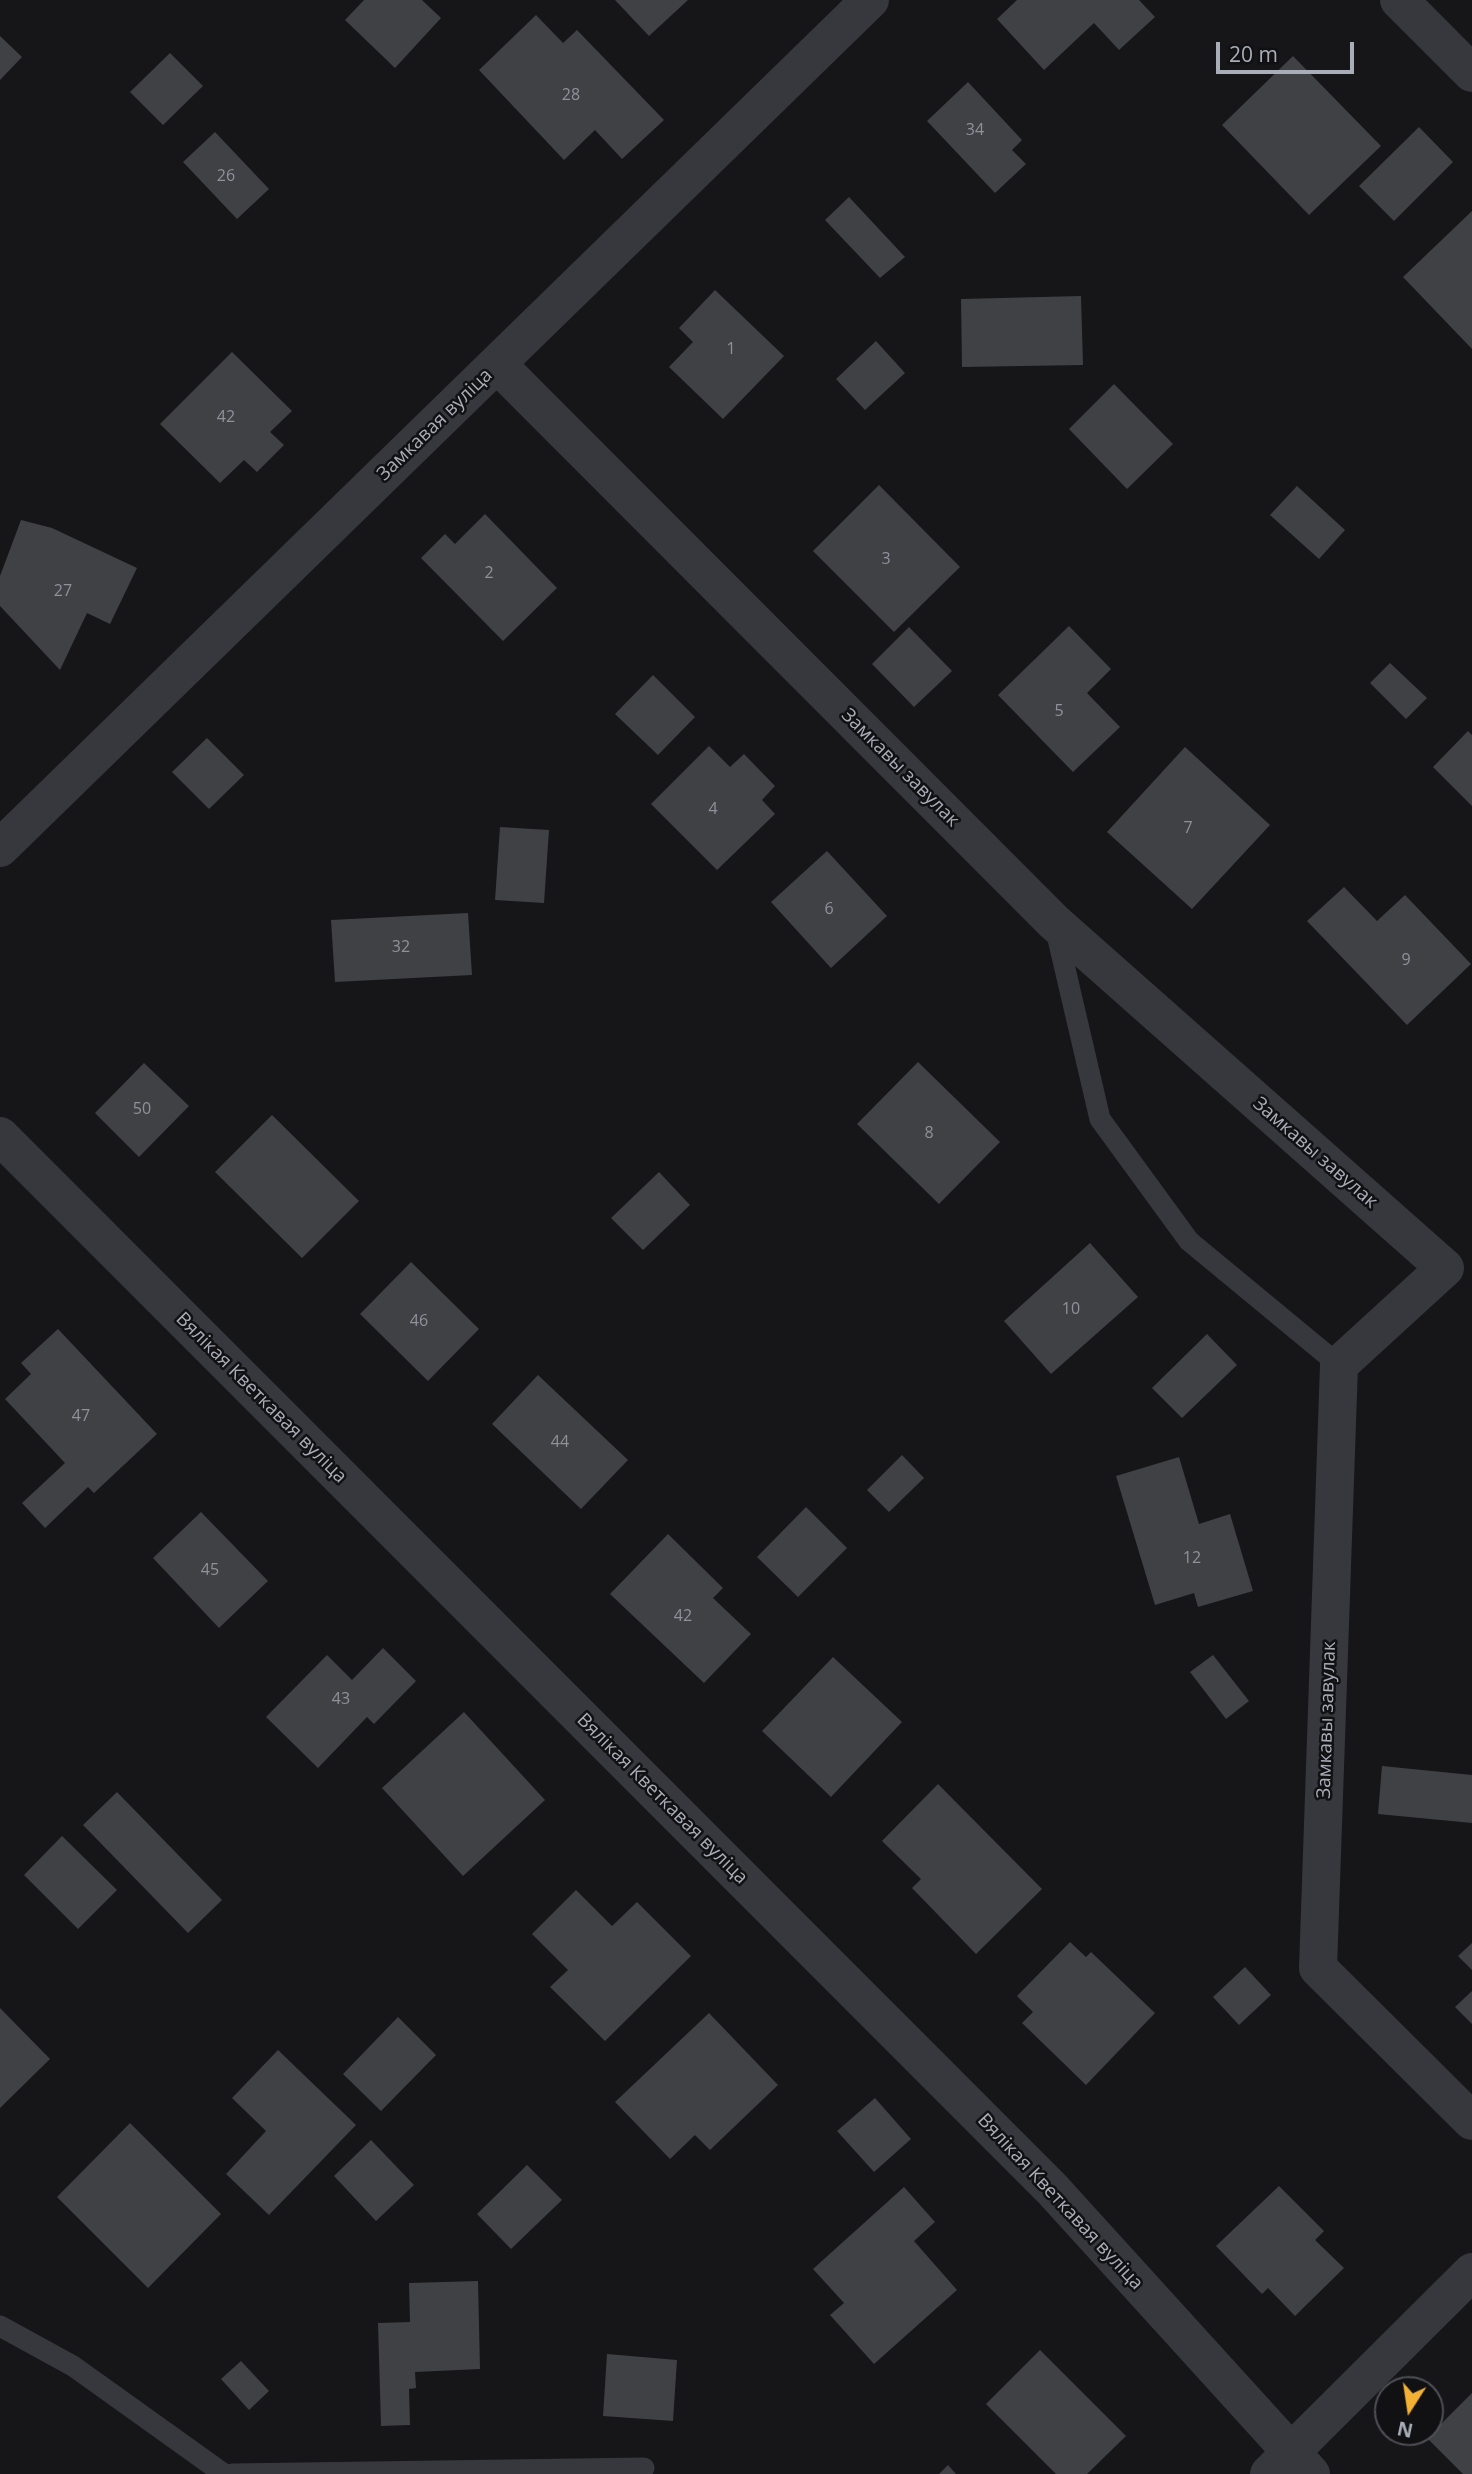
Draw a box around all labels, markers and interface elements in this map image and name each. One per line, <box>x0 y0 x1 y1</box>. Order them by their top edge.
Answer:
scale bar <box>1220 28 1358 72</box>
text: 20 m <box>1229 40 1278 68</box>
house number: 28 <box>562 85 580 105</box>
house number: 34 <box>966 120 984 140</box>
house number: 26 <box>217 166 235 186</box>
house number: 1 <box>726 339 736 359</box>
street label: Замкавая вуліца <box>373 364 497 486</box>
house number: 42 <box>217 407 235 427</box>
house number: 3 <box>881 549 891 569</box>
house number: 2 <box>484 563 494 583</box>
house number: 27 <box>54 581 72 601</box>
house number: 5 <box>1054 701 1064 721</box>
street label: Замкавы завулак <box>836 704 964 832</box>
house number: 4 <box>708 799 718 819</box>
house number: 7 <box>1183 818 1193 838</box>
house number: 6 <box>824 899 834 919</box>
house number: 32 <box>392 937 410 957</box>
house number: 9 <box>1401 950 1411 970</box>
street label: Замкавы завулак <box>1248 1093 1382 1213</box>
house number: 50 <box>133 1099 151 1119</box>
house number: 8 <box>924 1123 934 1143</box>
house number: 10 <box>1062 1299 1080 1319</box>
street label: Вялікая Кветкавая вуліца <box>171 1308 351 1488</box>
house number: 46 <box>410 1311 428 1331</box>
house number: 47 <box>72 1406 90 1426</box>
house number: 44 <box>551 1432 569 1452</box>
house number: 12 <box>1183 1548 1201 1568</box>
house number: 45 <box>201 1560 219 1580</box>
house number: 42 <box>674 1606 692 1626</box>
street label: Замкавы завулак <box>1313 1641 1341 1799</box>
house number: 43 <box>332 1689 350 1709</box>
street label: Вялікая Кветкавая вуліца <box>572 1709 752 1889</box>
street label: Вялікая Кветкавая вуліца <box>972 2109 1148 2295</box>
north arrow <box>1374 2376 1444 2446</box>
text: N <box>1395 2415 1415 2444</box>

